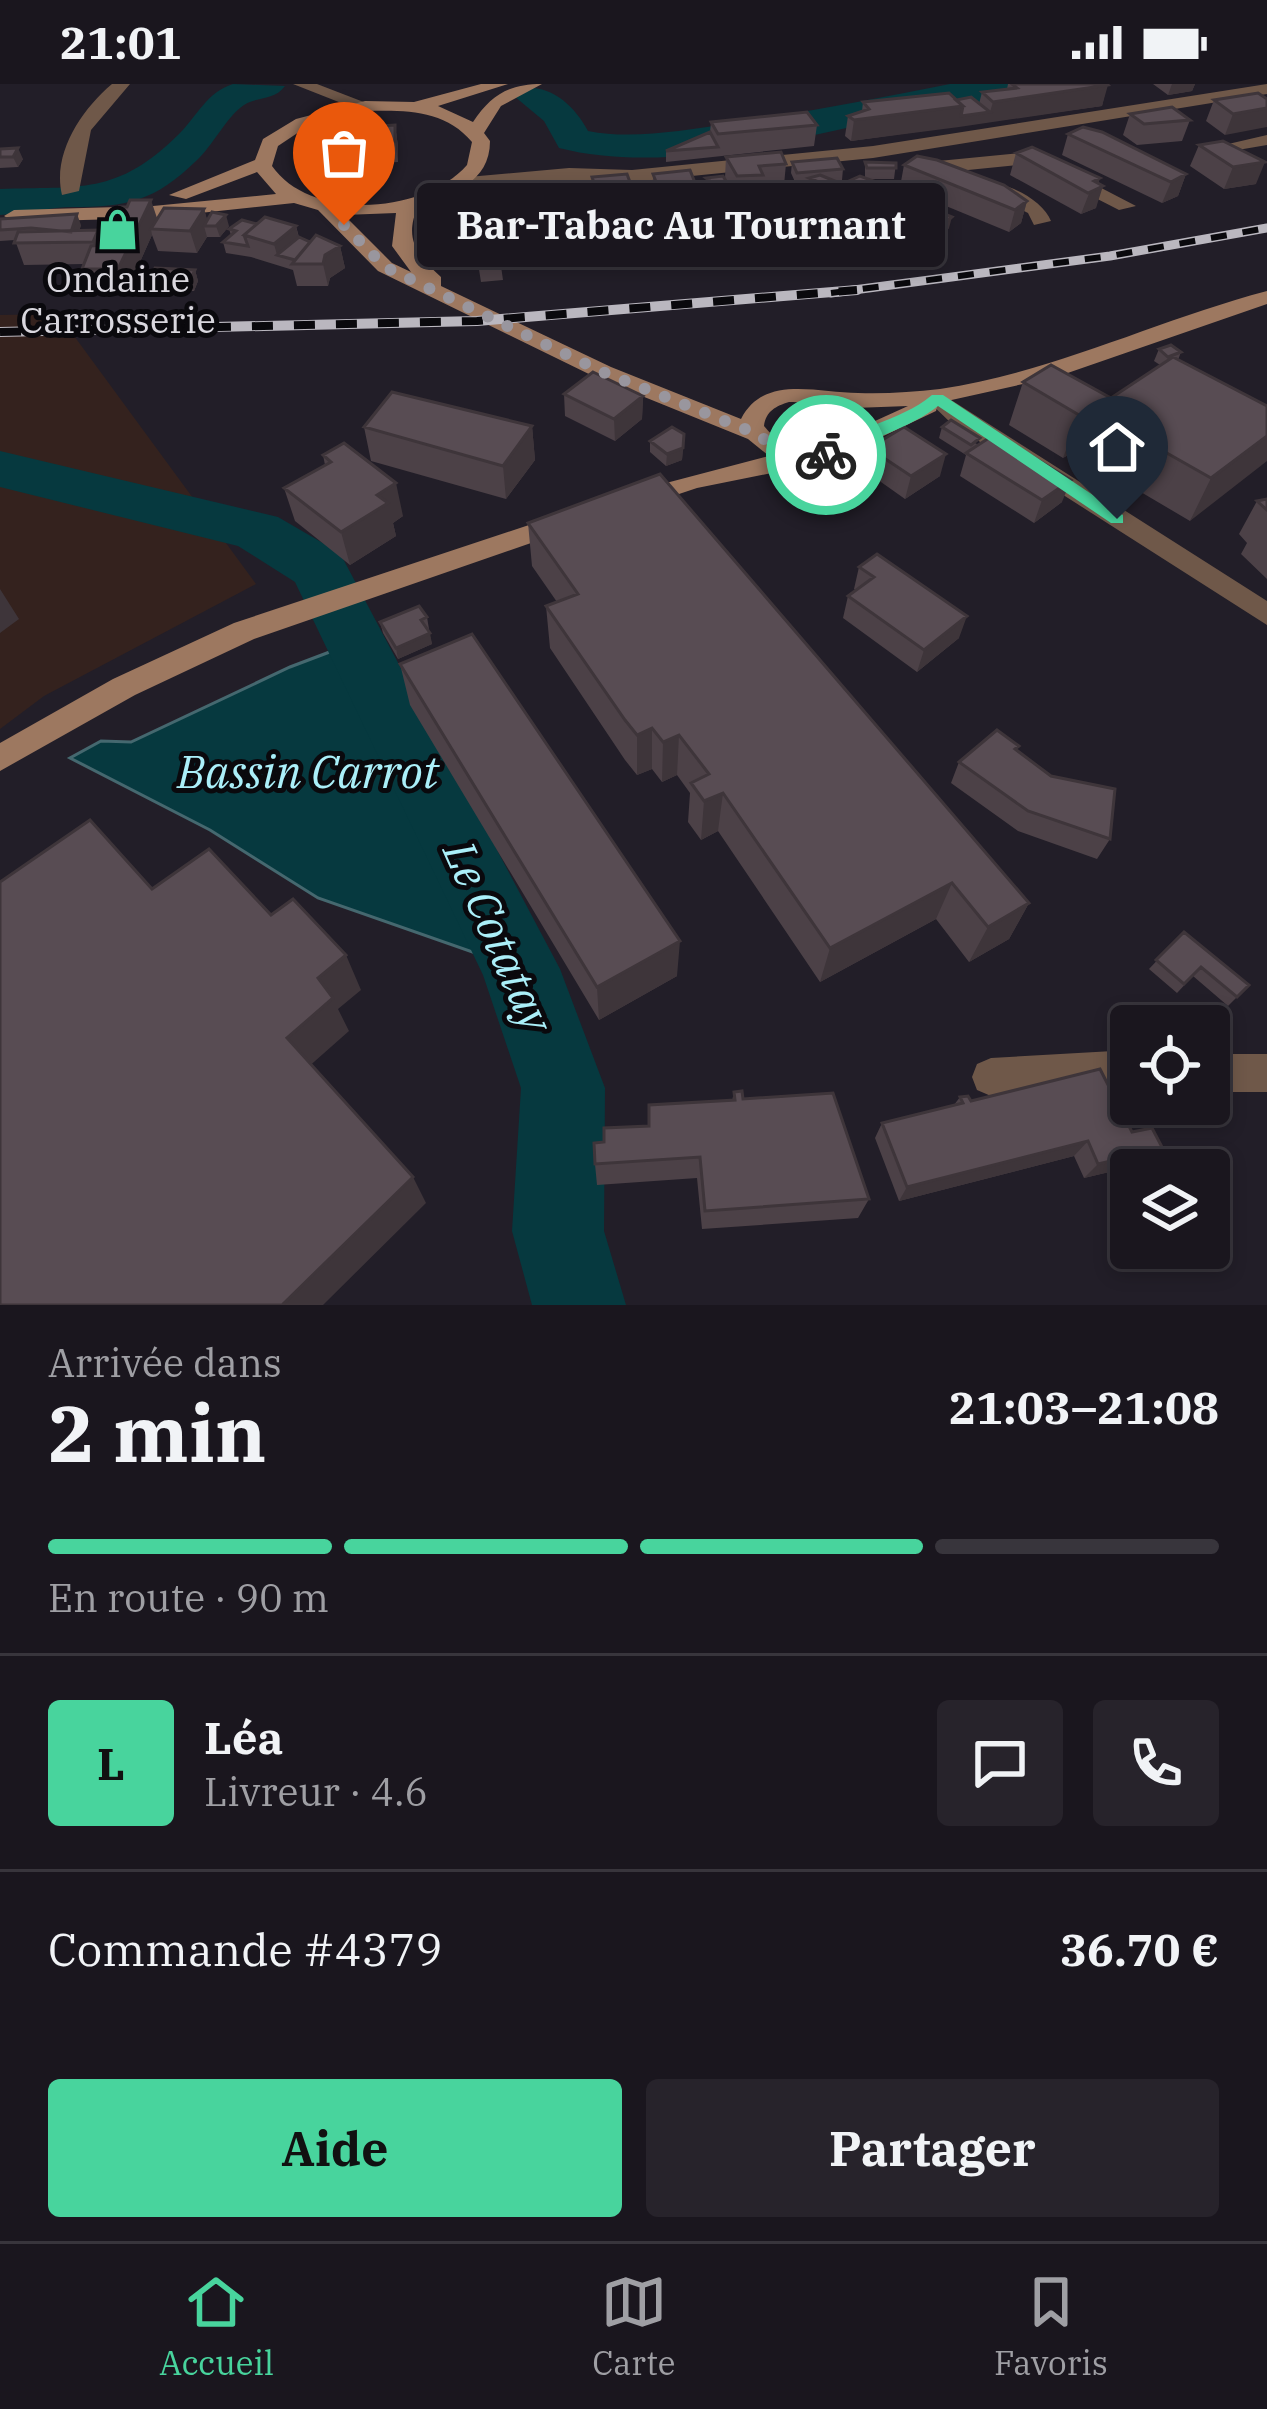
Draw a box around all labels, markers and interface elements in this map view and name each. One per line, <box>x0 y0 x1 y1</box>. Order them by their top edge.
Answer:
text: 21:01 <box>60 13 182 71</box>
pin <box>293 102 395 225</box>
icon: bag <box>311 120 377 186</box>
callout: Bar-Tabac Au Tournant <box>416 183 944 267</box>
text: Bar-Tabac Au Tournant <box>456 199 906 250</box>
shop icon: Ondaine Carrosserie <box>95 206 141 252</box>
place label: Ondaine Carrosserie <box>20 255 216 343</box>
courier <box>766 395 886 515</box>
pin <box>1066 396 1168 519</box>
icon: home <box>1084 414 1150 480</box>
icon: bike <box>793 422 859 488</box>
water label: Bassin Carrot <box>176 742 441 800</box>
water label: Le Cotatay <box>431 831 568 1043</box>
map controls <box>1110 1005 1230 1269</box>
button: locate <box>1110 1005 1230 1125</box>
button: layers <box>1110 1149 1230 1269</box>
text: Arrivée dans <box>48 1337 282 1388</box>
text: 21:03–21:08 <box>949 1378 1219 1436</box>
text: 2 min <box>48 1382 266 1483</box>
text: En route · 90 m <box>48 1572 329 1623</box>
button: chat <box>937 1700 1063 1826</box>
button: phone <box>1093 1700 1219 1826</box>
text: Léa <box>204 1708 284 1766</box>
text: L <box>97 1734 125 1792</box>
text: Livreur · 4.6 <box>204 1766 428 1817</box>
text: Commande #4379 <box>48 1920 442 1978</box>
text: 36.70 € <box>1060 1920 1219 1978</box>
button: Aide <box>48 2079 622 2217</box>
button: Partager <box>646 2079 1219 2217</box>
tab: Accueil <box>159 2269 274 2384</box>
tab: Carte <box>592 2269 676 2384</box>
tab: Favoris <box>994 2269 1108 2384</box>

